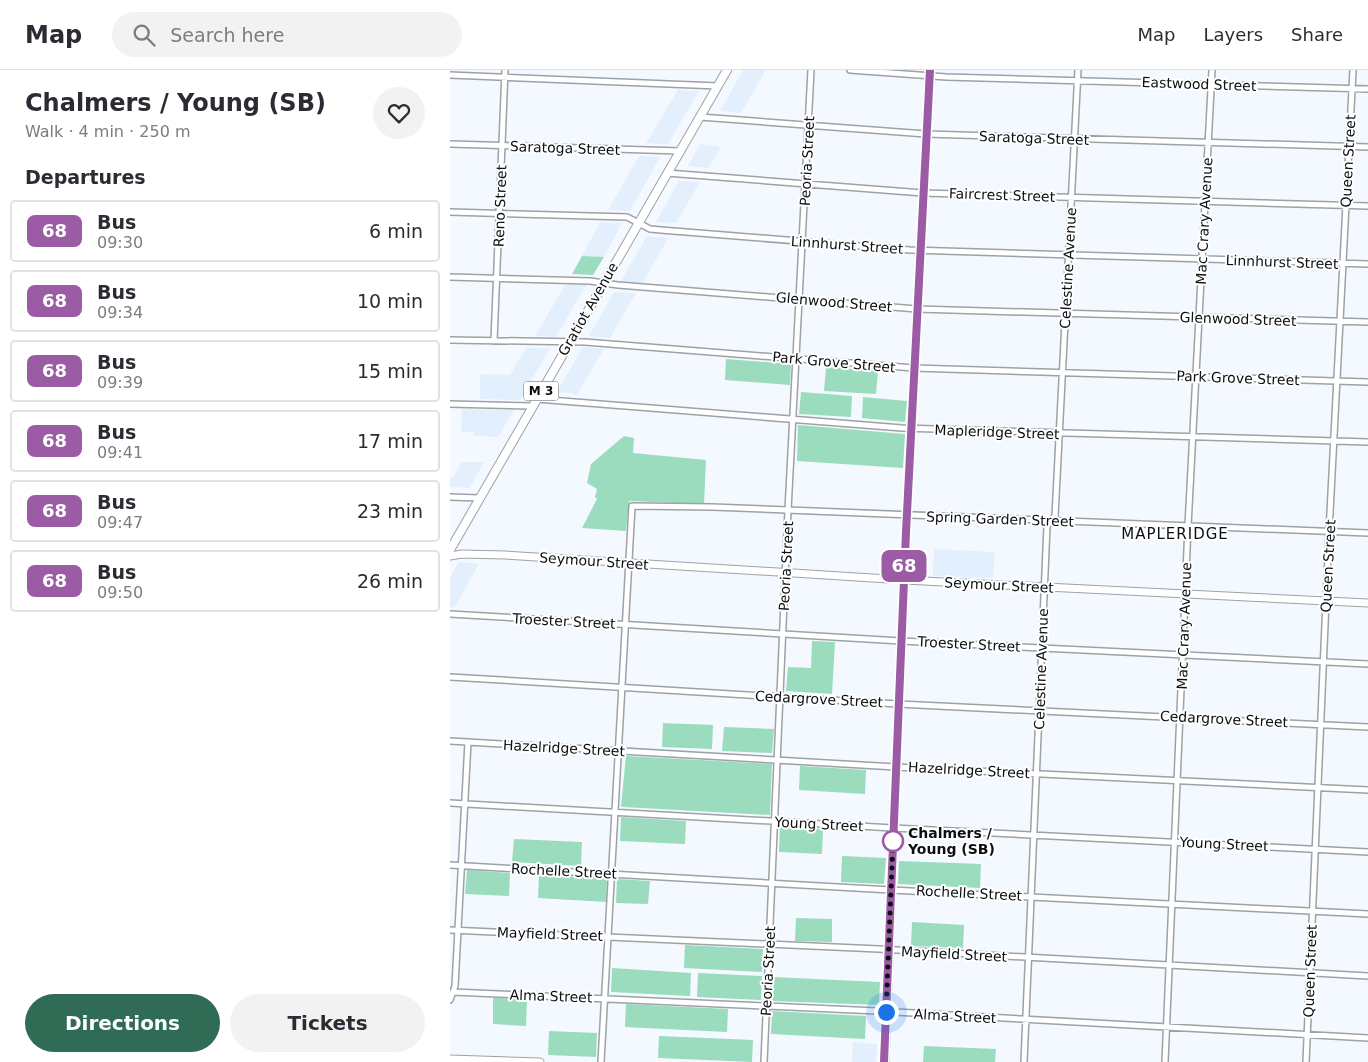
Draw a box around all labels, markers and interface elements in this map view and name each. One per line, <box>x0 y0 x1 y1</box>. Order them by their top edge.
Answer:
search box <box>112 12 462 57</box>
text: Map <box>25 21 82 49</box>
icon: search <box>130 21 158 49</box>
text: Search here <box>170 24 284 46</box>
text: Map <box>1137 24 1175 45</box>
text: Layers <box>1203 24 1263 45</box>
text: Share <box>1291 24 1343 45</box>
street label: Eastwood Street <box>1141 74 1257 94</box>
button: heart <box>373 87 425 139</box>
text: Chalmers / Young (SB) <box>25 89 326 117</box>
street label: Queen Street <box>1338 114 1358 208</box>
street label: Peoria Street <box>797 115 817 207</box>
text: Walk · 4 min · 250 m <box>25 122 190 141</box>
street label: Saratoga Street <box>979 128 1090 148</box>
street label: Saratoga Street <box>510 138 621 158</box>
street label: Mac Crary Avenue <box>1193 157 1215 285</box>
street label: Reno Street <box>491 164 509 247</box>
text: Departures <box>25 166 146 188</box>
street label: Faircrest Street <box>949 185 1056 205</box>
street label: Celestine Avenue <box>1057 207 1079 329</box>
text: Bus <box>97 211 136 233</box>
text: 68 <box>42 220 67 241</box>
text: 6 min <box>369 220 423 242</box>
text: 09:30 <box>97 233 143 252</box>
street label: Linnhurst Street <box>790 233 904 257</box>
street label: Linnhurst Street <box>1225 252 1339 272</box>
street label: Gratiot Avenue <box>555 259 621 359</box>
text: Bus <box>97 281 136 303</box>
street label: Glenwood Street <box>775 289 893 315</box>
text: 68 <box>42 290 67 311</box>
text: 10 min <box>357 290 423 312</box>
text: 09:34 <box>97 303 143 322</box>
street label: Glenwood Street <box>1179 309 1297 329</box>
street label: Park Grove Street <box>772 349 897 375</box>
text: Bus <box>97 351 136 373</box>
text: 68 <box>42 360 67 381</box>
text: 15 min <box>357 360 423 382</box>
street label: Park Grove Street <box>1176 368 1300 388</box>
text: 09:39 <box>97 373 143 392</box>
road number: M 3 <box>524 382 558 401</box>
text: Bus <box>97 421 136 443</box>
street label: Mapleridge Street <box>934 422 1060 442</box>
text: 68 <box>42 430 67 451</box>
text: 17 min <box>357 430 423 452</box>
text: 09:41 <box>97 443 143 462</box>
text: Bus <box>97 491 136 513</box>
text: 68 <box>42 500 67 521</box>
text: 23 min <box>357 500 423 522</box>
street label: Spring Garden Street <box>926 508 1075 530</box>
text: 09:47 <box>97 513 143 532</box>
street label: Queen Street <box>1318 519 1338 613</box>
street label: Peoria Street <box>776 520 796 612</box>
district label: MAPLERIDGE <box>1121 525 1229 543</box>
street label: Seymour Street <box>539 549 650 573</box>
line badge: 68 <box>882 550 926 582</box>
text: 68 <box>891 555 917 576</box>
text: Bus <box>97 561 136 583</box>
street label: Mac Crary Avenue <box>1174 562 1194 690</box>
text: 68 <box>42 570 67 591</box>
text: 26 min <box>357 570 423 592</box>
street label: Seymour Street <box>944 574 1055 596</box>
text: 09:50 <box>97 583 143 602</box>
street label: Celestine Avenue <box>1031 608 1051 730</box>
street label: Troester Street <box>511 610 616 632</box>
street label: Troester Street <box>916 633 1021 655</box>
street label: Cedargrove Street <box>755 688 884 710</box>
street label: Cedargrove Street <box>1160 708 1289 730</box>
street label: Hazelridge Street <box>503 737 626 759</box>
street label: Hazelridge Street <box>908 759 1031 781</box>
street label: Young Street <box>773 814 864 834</box>
place label: Chalmers / Young (SB) <box>907 825 995 857</box>
marker: Chalmers / Young (SB) <box>882 830 904 852</box>
street label: Young Street <box>1178 834 1269 854</box>
street label: Rochelle Street <box>511 860 618 882</box>
street label: Rochelle Street <box>916 882 1023 904</box>
street label: Mayfield Street <box>497 924 604 944</box>
street label: Queen Street <box>1300 924 1320 1018</box>
street label: Peoria Street <box>758 925 778 1017</box>
street label: Mayfield Street <box>901 943 1008 965</box>
street label: Alma Street <box>509 987 593 1005</box>
button: Directions <box>25 994 220 1052</box>
button: Tickets <box>230 994 425 1052</box>
your location <box>874 1000 899 1025</box>
street label: Alma Street <box>913 1006 997 1026</box>

